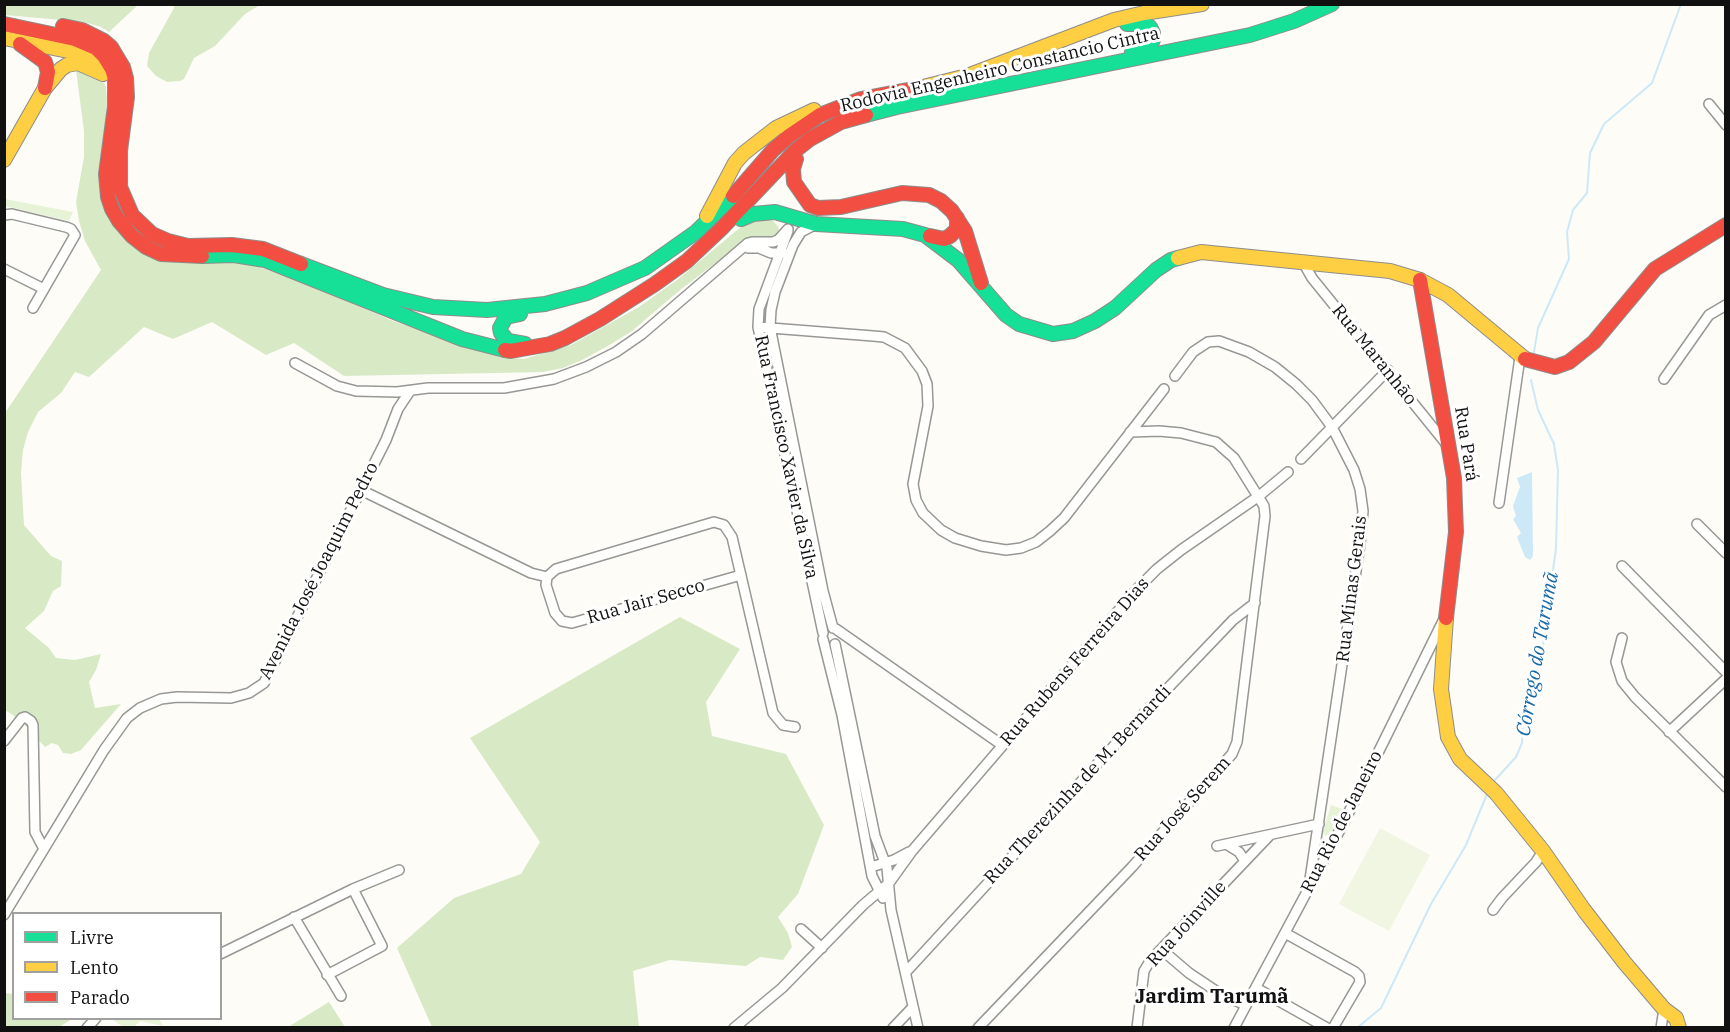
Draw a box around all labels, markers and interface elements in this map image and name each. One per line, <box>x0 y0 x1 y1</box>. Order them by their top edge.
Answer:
street label: Rodovia Engenheiro Constancio Cintra <box>838 23 1162 117</box>
street label: Rua Maranhão <box>1327 300 1421 410</box>
street label: Rua Francisco Xavier da Silva <box>750 333 822 581</box>
street label: Rua Pará <box>1449 405 1483 483</box>
street label: Avenida José Joaquim Pedro <box>255 459 383 683</box>
street label: Rua Minas Gerais <box>1332 514 1372 664</box>
water label: Córrego do Tarumã <box>1512 570 1564 738</box>
street label: Rua Rubens Ferreira Dias <box>996 573 1154 751</box>
street label: Rua Jair Secco <box>585 575 707 629</box>
street label: Rua Therezinha de M. Bernardi <box>980 681 1176 889</box>
street label: Rua Rio de Janeiro <box>1297 747 1387 897</box>
street label: Rua José Serem <box>1130 752 1236 866</box>
street label: Rua Joinville <box>1143 877 1231 971</box>
legend <box>12 912 222 1020</box>
text: Livre <box>70 926 114 949</box>
text: Lento <box>70 956 118 979</box>
district label: Jardim Tarumã <box>1135 985 1289 1009</box>
text: Parado <box>70 986 130 1009</box>

